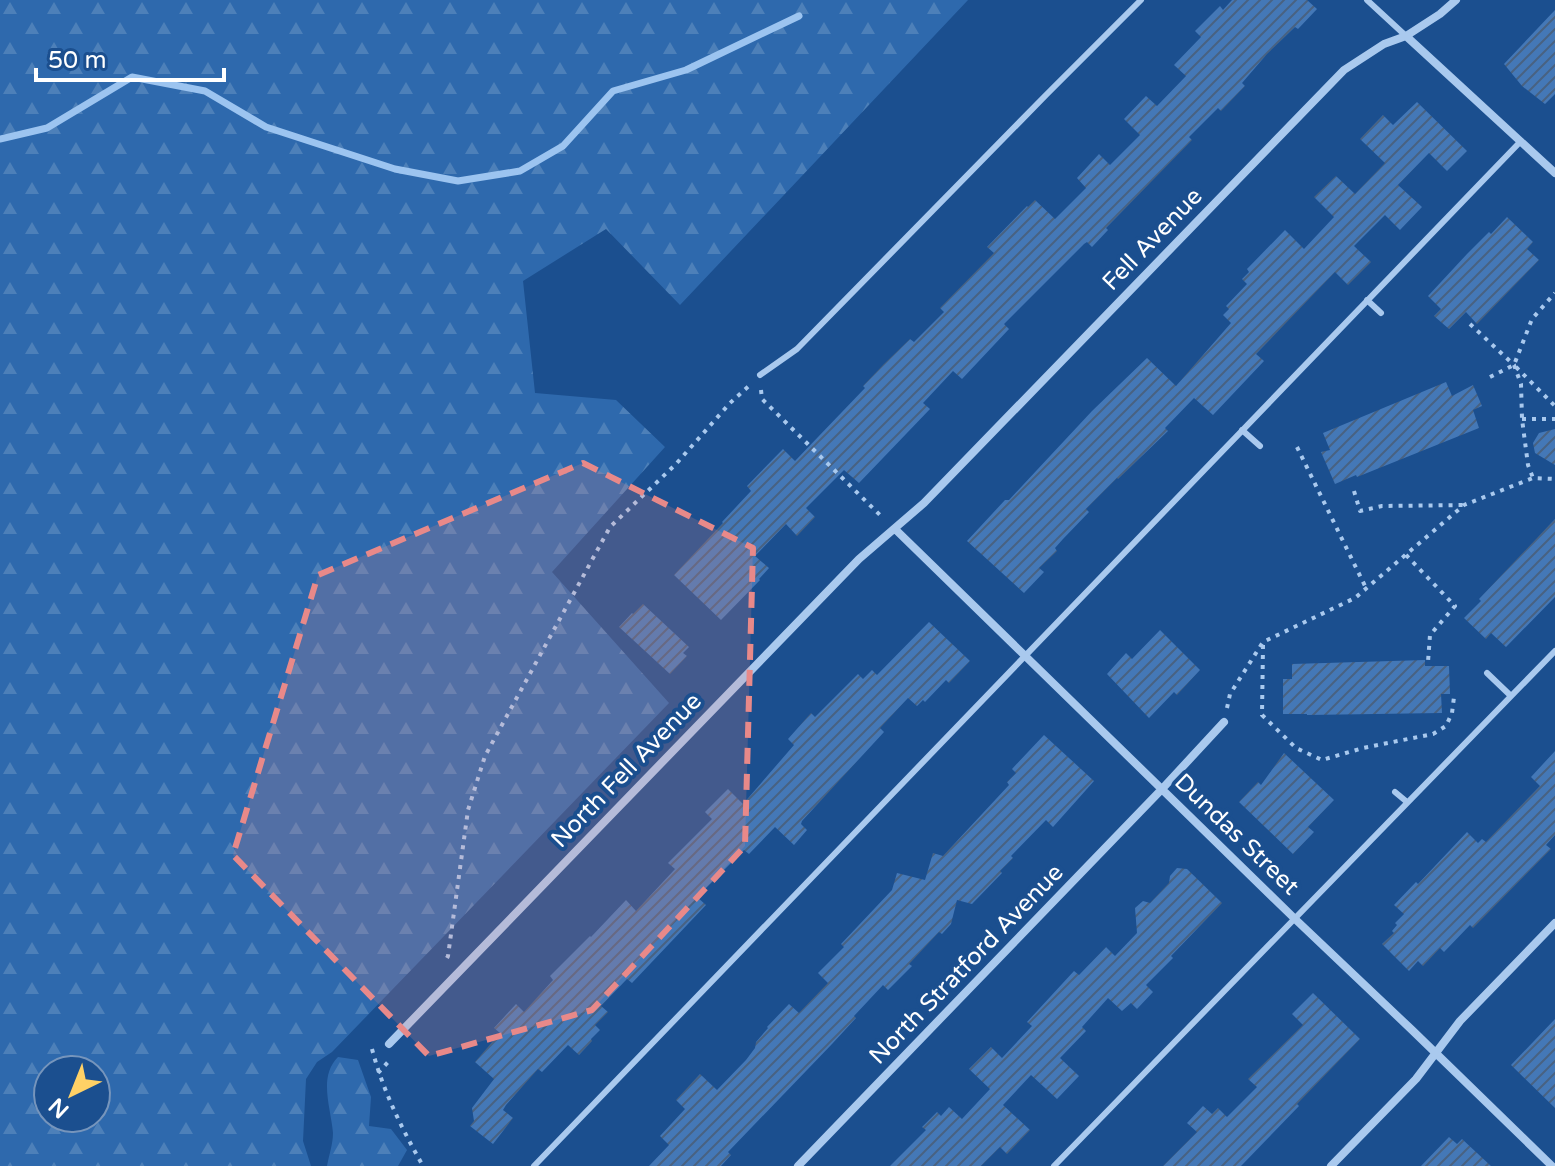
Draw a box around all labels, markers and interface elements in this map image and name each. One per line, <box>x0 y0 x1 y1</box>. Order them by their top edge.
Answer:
scale bar <box>36 32 224 82</box>
text: 50 m <box>48 46 106 75</box>
street label: Fell Avenue <box>1096 182 1208 297</box>
street label: North Fell Avenue <box>545 687 708 854</box>
street label: Dundas Street <box>1168 768 1305 901</box>
street label: North Stratford Avenue <box>863 858 1069 1070</box>
north arrow <box>32 1054 112 1134</box>
text: N <box>44 1092 74 1123</box>

